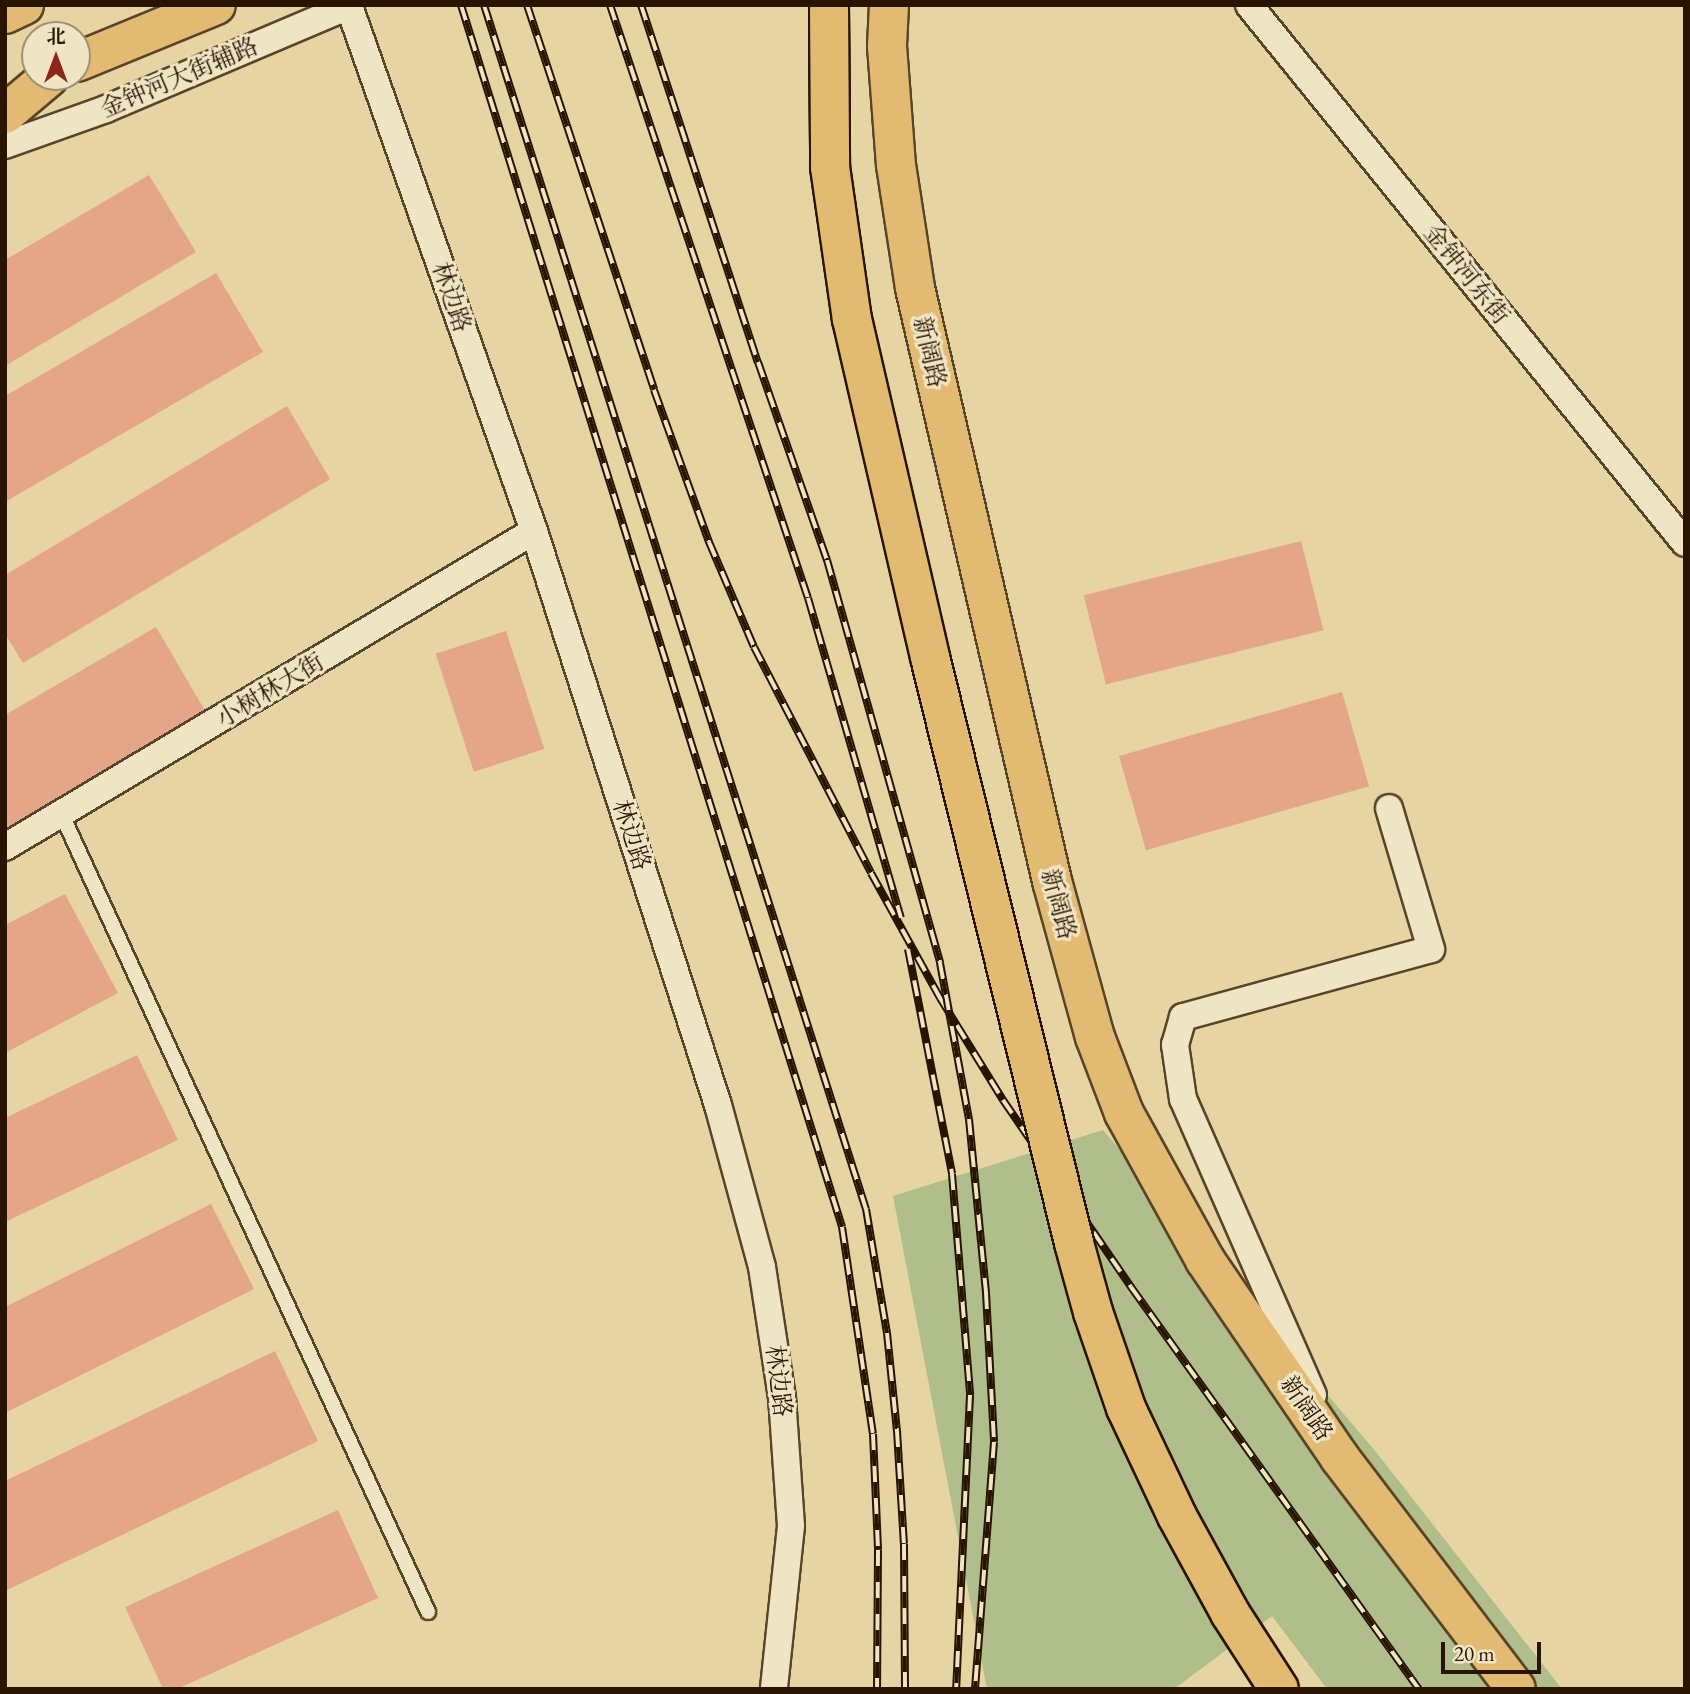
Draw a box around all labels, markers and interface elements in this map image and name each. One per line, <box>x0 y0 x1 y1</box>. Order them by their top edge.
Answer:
north arrow <box>21 21 91 91</box>
text: 北 <box>46 24 66 49</box>
street label: 金钟河大街辅路 <box>96 31 262 123</box>
street label: 金钟河东街 <box>1418 218 1516 330</box>
street label: 林边路 <box>427 258 477 336</box>
street label: 新阔路 <box>908 314 952 390</box>
street label: 小树林大街 <box>211 647 329 733</box>
street label: 林边路 <box>607 796 657 874</box>
street label: 新阔路 <box>1036 865 1082 943</box>
street label: 林边路 <box>760 1344 798 1418</box>
street label: 新阔路 <box>1275 1370 1339 1446</box>
scale bar <box>1445 1628 1545 1672</box>
text: 20 m <box>1454 1640 1495 1667</box>

